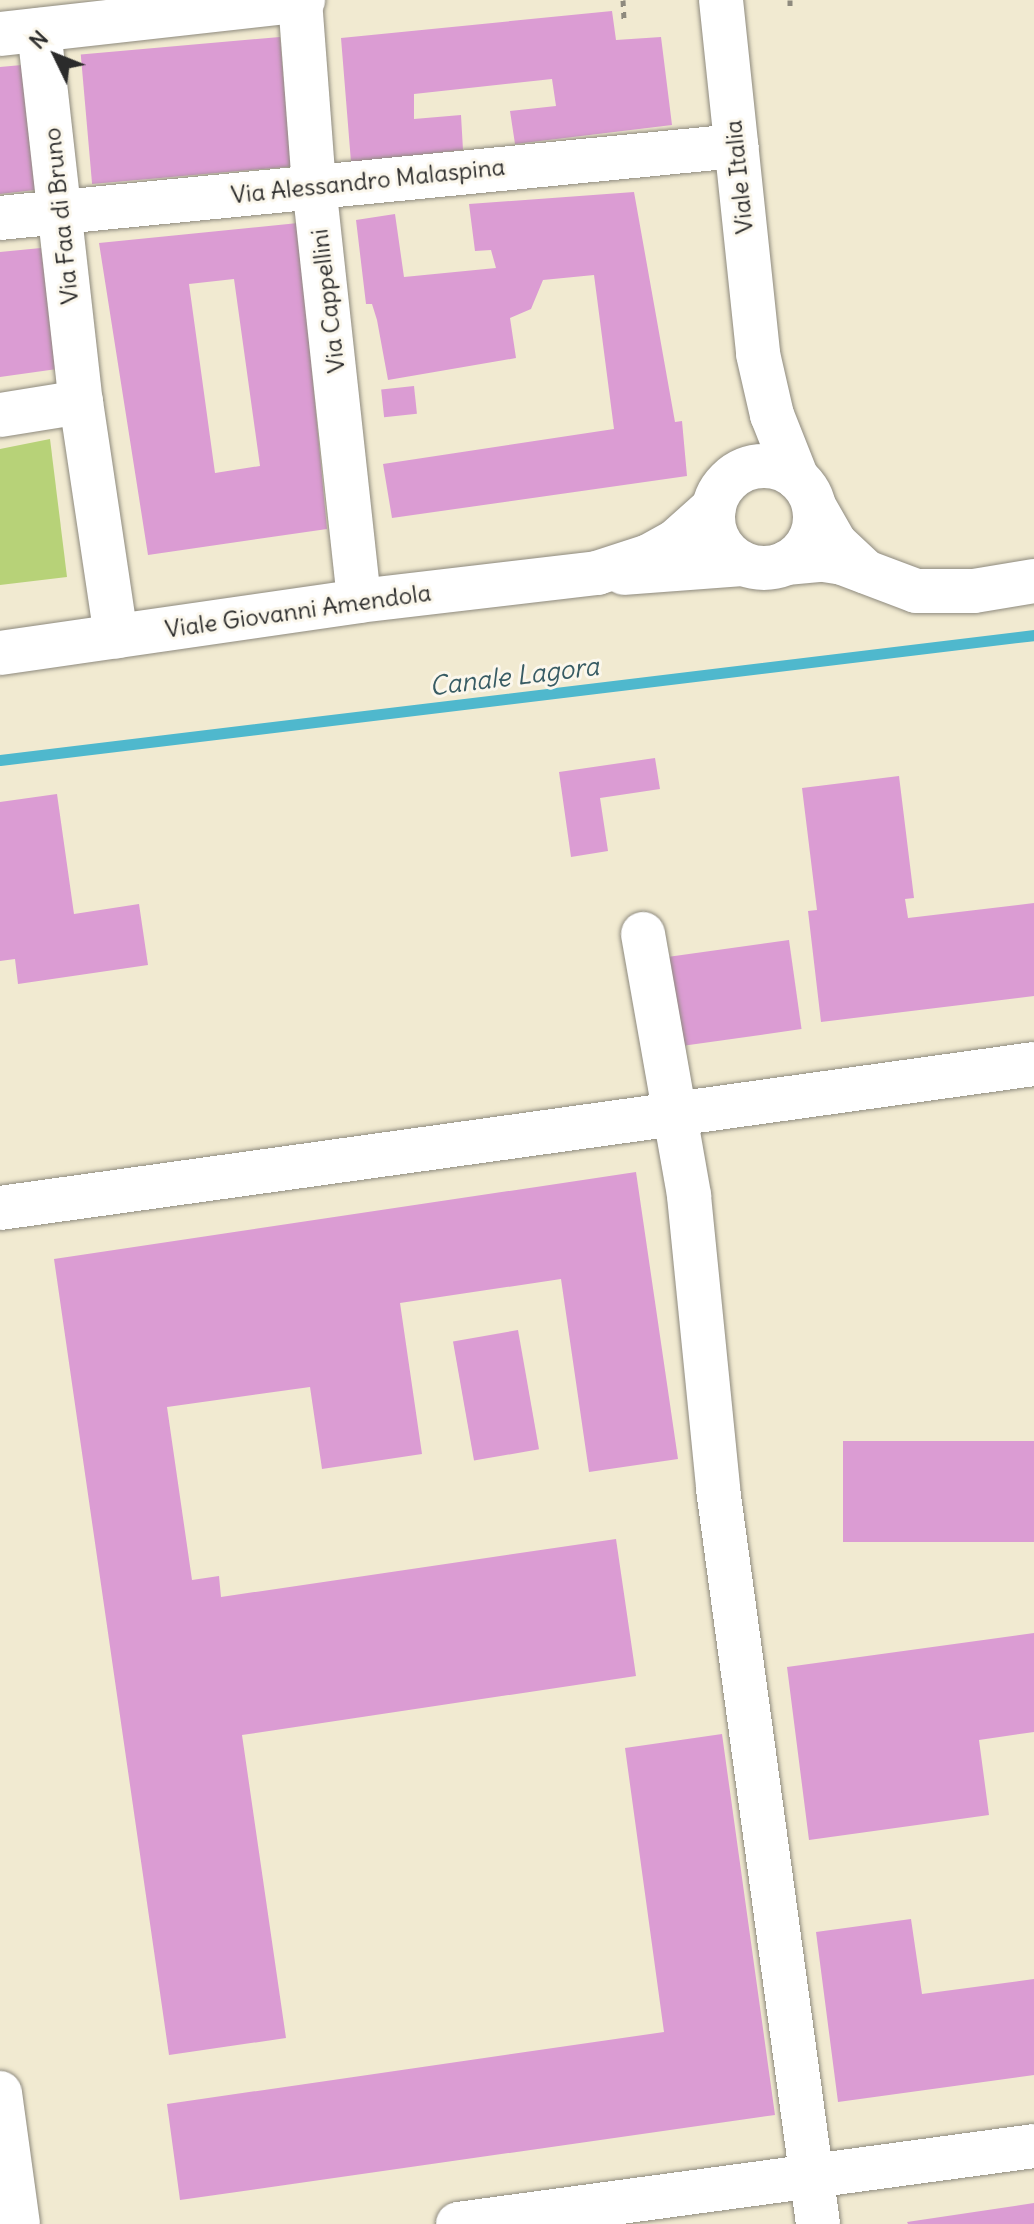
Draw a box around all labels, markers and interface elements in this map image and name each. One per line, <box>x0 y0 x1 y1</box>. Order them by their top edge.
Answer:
north arrow <box>16 16 96 96</box>
text: N <box>23 25 54 55</box>
street label: Viale Italia <box>719 119 759 235</box>
street label: Via Faa di Bruno <box>37 126 85 306</box>
street label: Via Alessandro Malaspina <box>230 152 506 210</box>
street label: Via Cappellini <box>305 227 351 375</box>
street label: Viale Giovanni Amendola <box>163 578 433 644</box>
water label: Canale Lagora <box>427 650 601 702</box>

